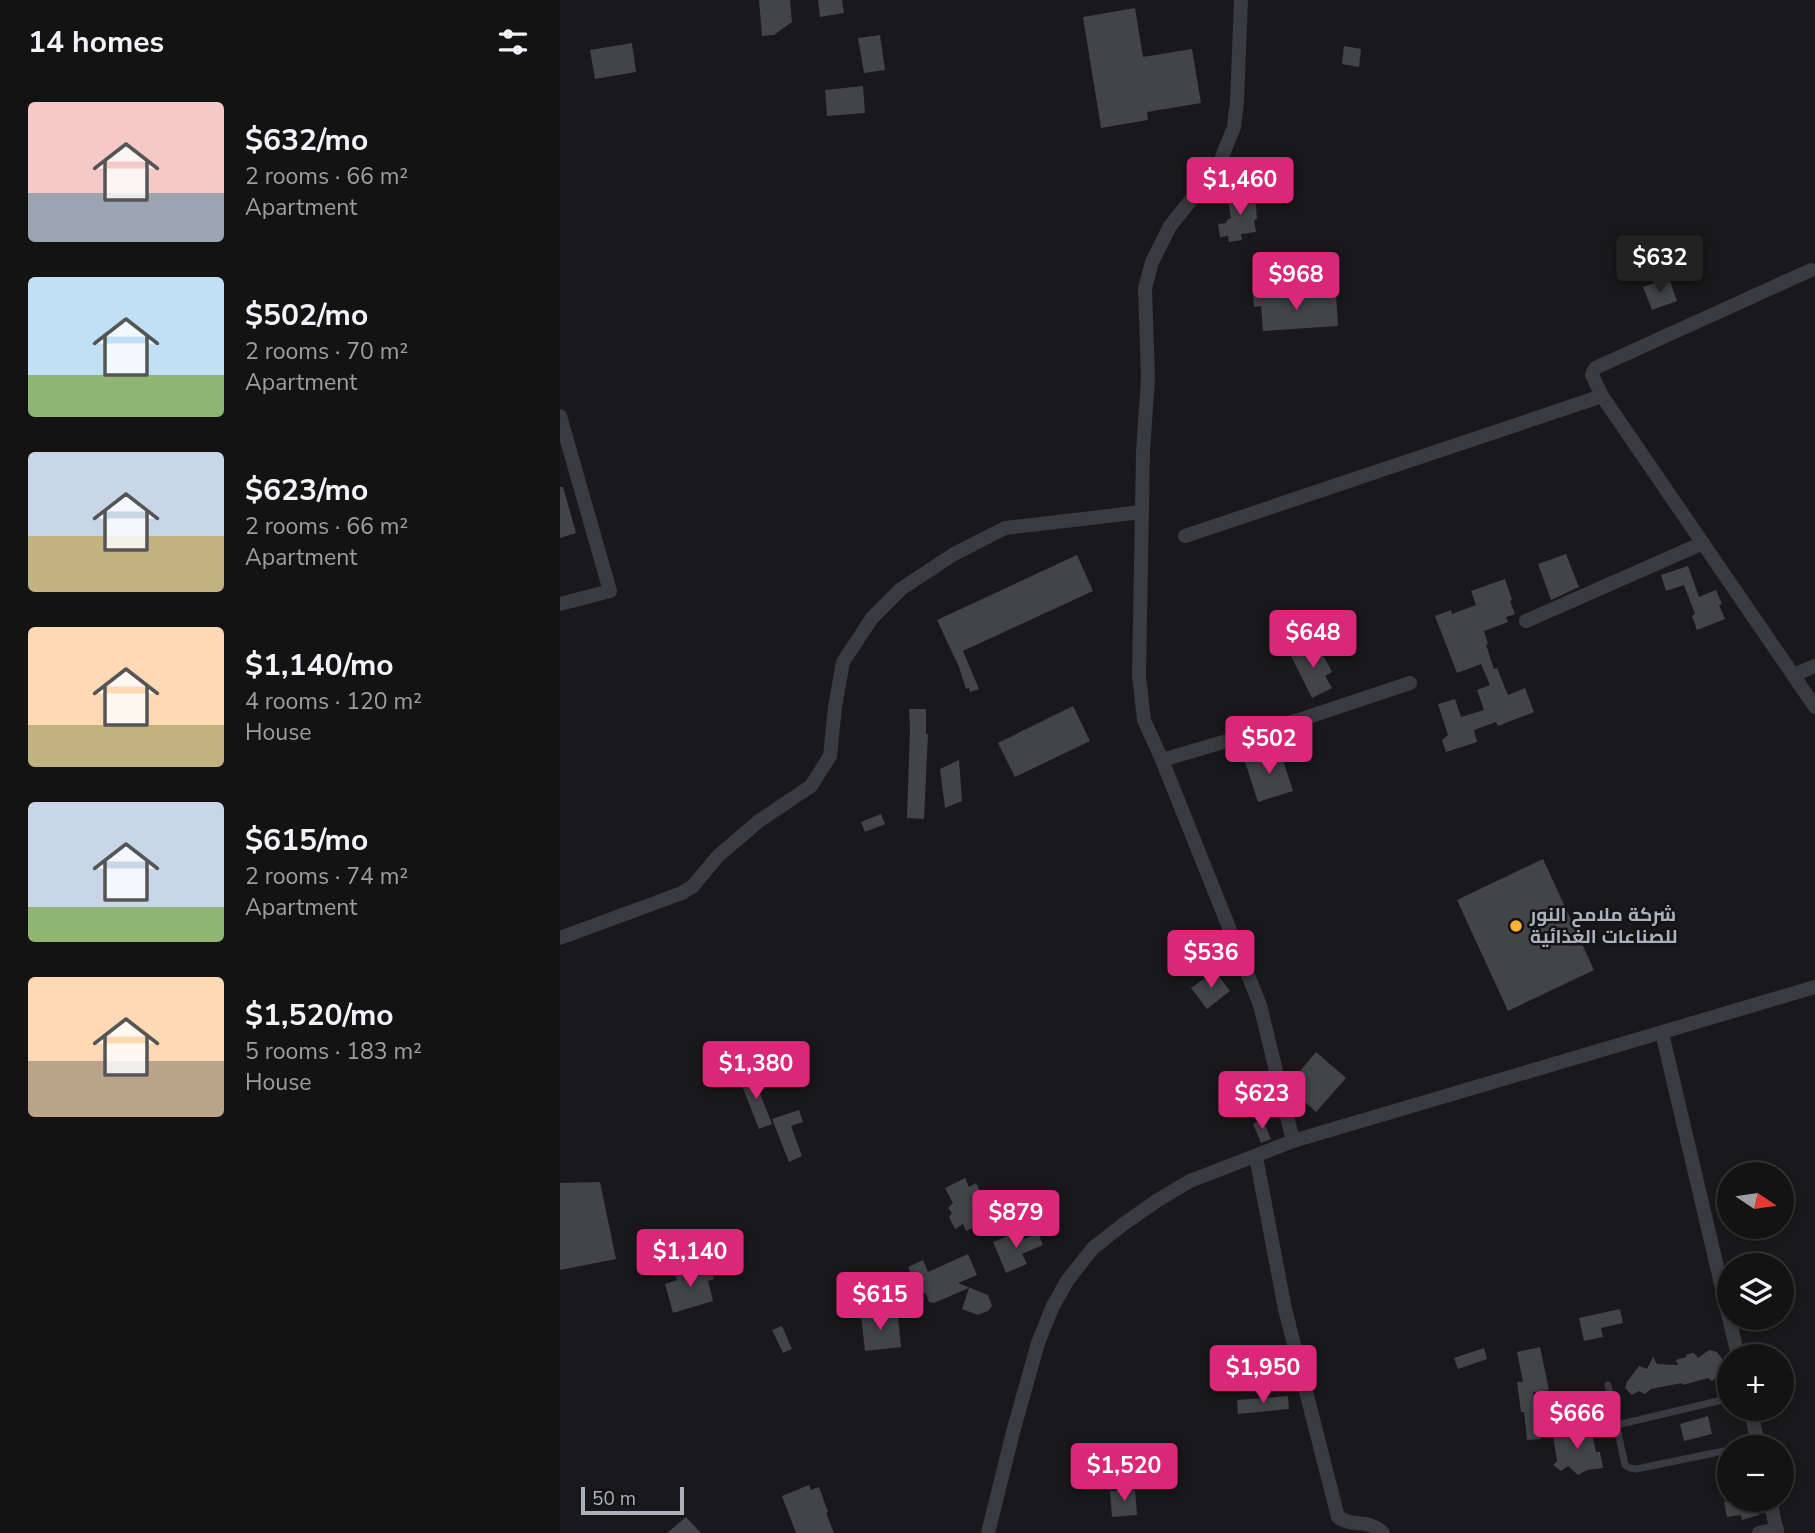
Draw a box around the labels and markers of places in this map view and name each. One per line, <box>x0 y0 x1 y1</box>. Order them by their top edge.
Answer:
pin: $1,460 <box>1183 158 1297 217</box>
pin: $632 <box>1619 236 1701 295</box>
pin: $968 <box>1255 252 1337 312</box>
pin: $648 <box>1272 610 1354 670</box>
pin: $502 <box>1228 716 1310 776</box>
place label: شركة ملامح النور للصناعات الغذائية <box>1529 902 1678 950</box>
marker: شركة ملامح النور للصناعات الغذائية <box>1508 918 1524 934</box>
pin: $536 <box>1170 930 1252 990</box>
pin: $1,380 <box>699 1042 813 1101</box>
pin: $623 <box>1221 1072 1303 1131</box>
pin: $879 <box>975 1190 1057 1250</box>
pin: $1,140 <box>633 1230 747 1289</box>
pin: $615 <box>839 1272 921 1332</box>
pin: $1,950 <box>1206 1346 1320 1405</box>
pin: $666 <box>1536 1392 1618 1451</box>
pin: $1,520 <box>1067 1444 1181 1503</box>

